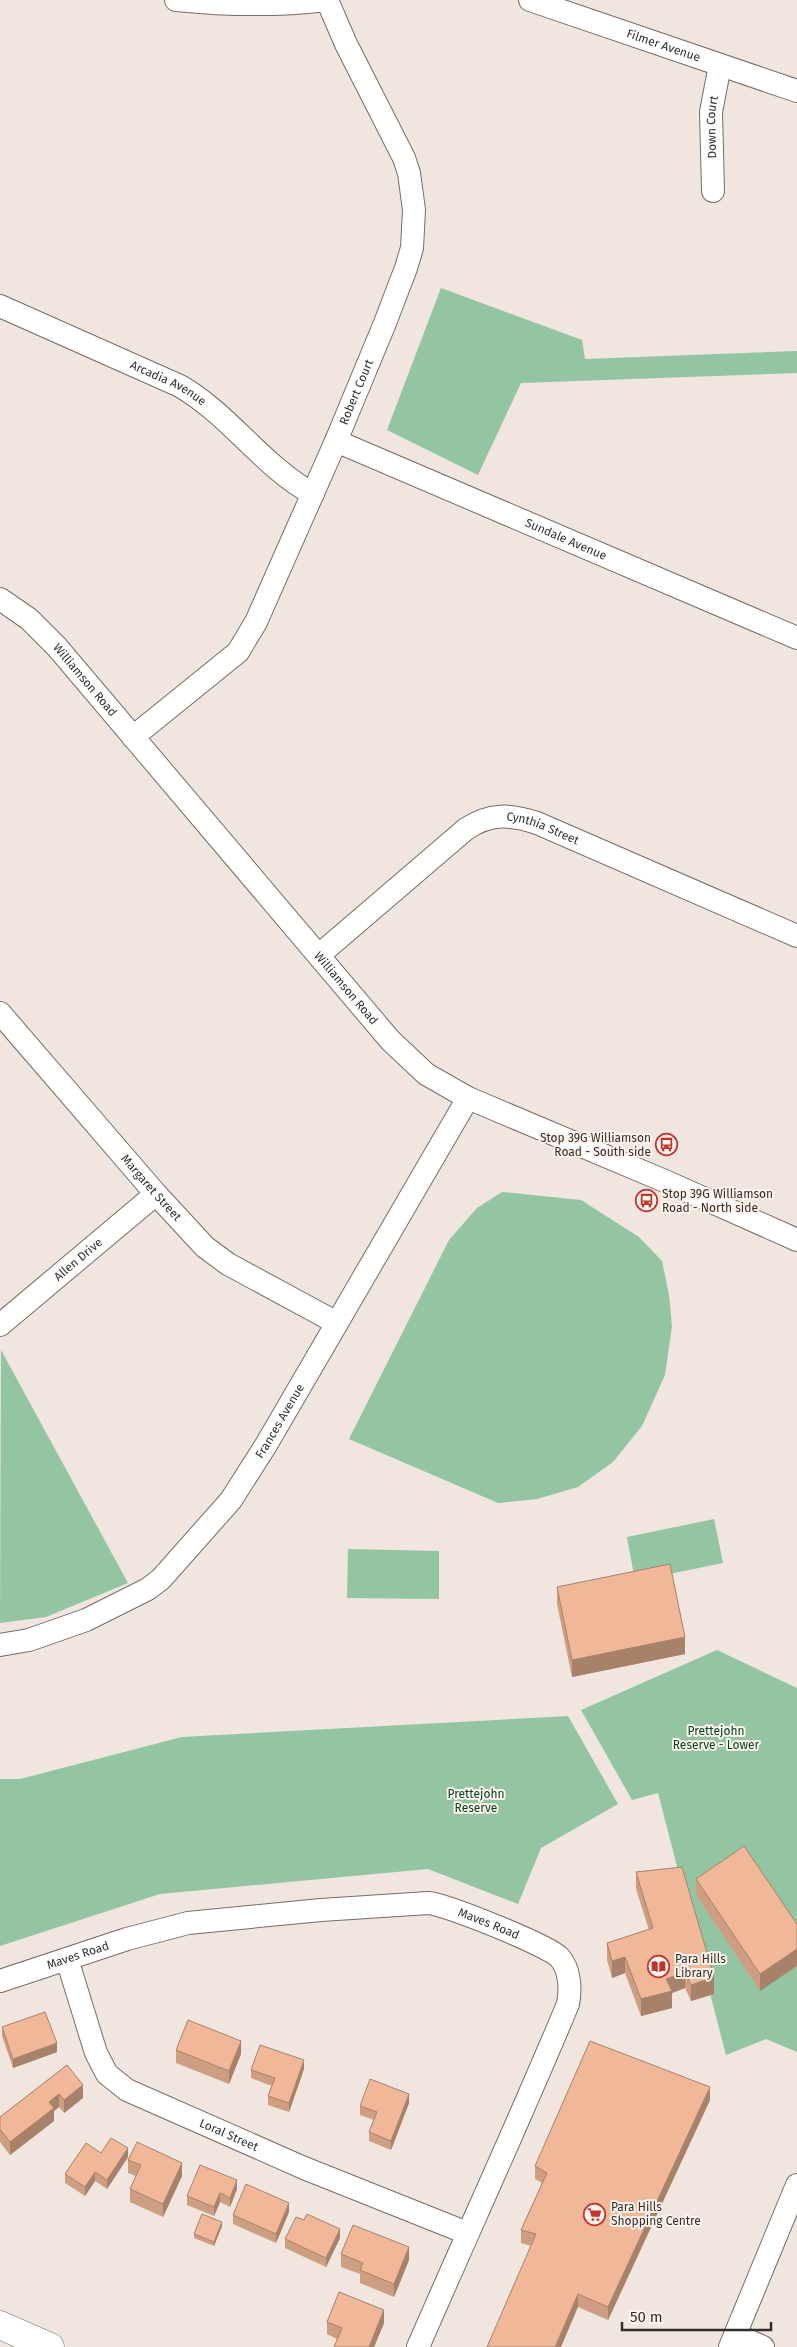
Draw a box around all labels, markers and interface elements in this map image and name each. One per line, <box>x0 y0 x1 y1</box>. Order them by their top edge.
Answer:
street label: Filmer Avenue <box>625 26 702 65</box>
street label: Down Court <box>704 94 721 159</box>
street label: Robert Court <box>337 357 376 427</box>
street label: Arcadia Avenue <box>128 358 209 408</box>
street label: Sundale Avenue <box>523 516 609 563</box>
street label: Williamson Road <box>50 641 120 719</box>
street label: Cynthia Street <box>506 810 582 848</box>
street label: Williamson Road <box>311 949 381 1027</box>
place label: Stop 39G Williamson Road - South side <box>540 1131 651 1159</box>
bus stop icon: Stop 39G Williamson Road - South side <box>655 1133 679 1157</box>
street label: Margaret Street <box>118 1152 185 1224</box>
place label: Stop 39G Williamson Road - North side <box>662 1187 773 1215</box>
bus stop icon: Stop 39G Williamson Road - North side <box>634 1189 658 1213</box>
street label: Allen Drive <box>51 1235 105 1284</box>
street label: Frances Avenue <box>252 1381 307 1461</box>
park label: Prettejohn Reserve - Lower <box>673 1724 760 1752</box>
park label: Prettejohn Reserve <box>447 1787 505 1815</box>
street label: Maves Road <box>456 1905 522 1942</box>
street label: Maves Road <box>45 1938 111 1972</box>
place label: Para Hills Library <box>675 1952 726 1980</box>
library icon: Para Hills Library <box>647 1954 671 1978</box>
street label: Loral Street <box>197 2116 261 2154</box>
place label: Para Hills Shopping Centre <box>611 2200 701 2228</box>
supermarket icon: Para Hills Shopping Centre <box>583 2202 607 2226</box>
scale bar <box>622 2300 771 2332</box>
text: 50 m <box>630 2308 663 2326</box>

